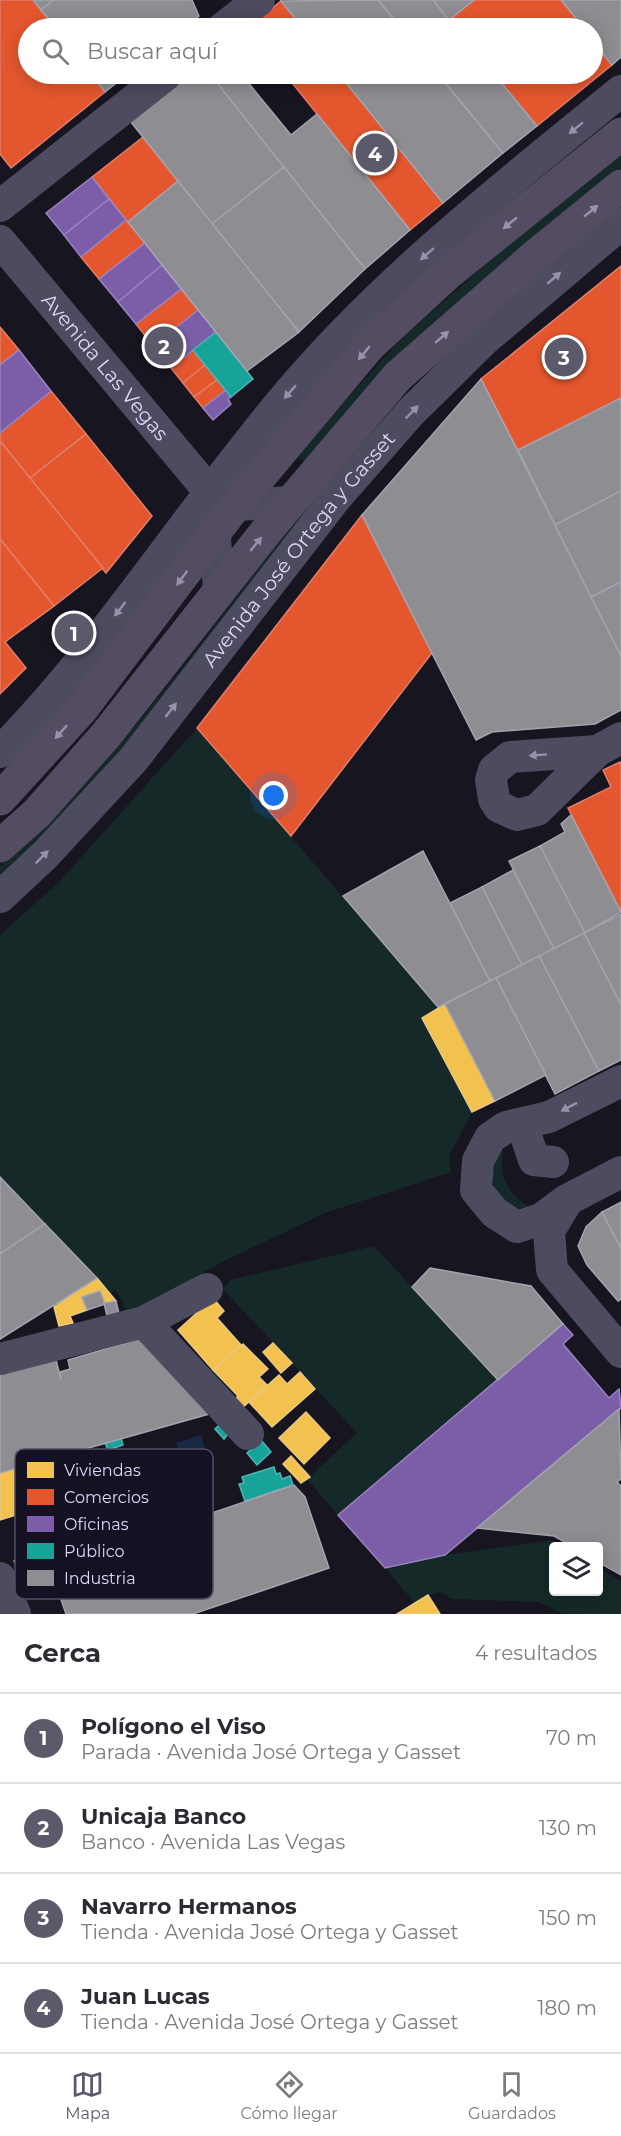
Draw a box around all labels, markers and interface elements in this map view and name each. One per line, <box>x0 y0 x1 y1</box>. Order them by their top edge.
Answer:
search box <box>18 18 603 84</box>
icon: search <box>39 35 72 68</box>
text: Buscar aquí <box>87 38 218 65</box>
one-way arrow <box>568 121 583 133</box>
pin: 4 <box>356 130 394 176</box>
one-way arrow <box>583 205 598 217</box>
one-way arrow <box>502 217 518 230</box>
one-way arrow <box>419 247 435 260</box>
one-way arrow <box>547 271 562 285</box>
street label: Avenida Las Vegas <box>37 288 174 446</box>
pin: 2 <box>144 324 184 368</box>
one-way arrow <box>435 331 450 344</box>
pin: 3 <box>544 334 584 380</box>
one-way arrow <box>358 345 371 360</box>
one-way arrow <box>284 384 297 399</box>
one-way arrow <box>405 404 419 419</box>
street label: Avenida José Ortega y Gasset <box>197 427 400 672</box>
one-way arrow <box>250 537 262 552</box>
one-way arrow <box>176 571 188 586</box>
one-way arrow <box>113 601 126 617</box>
pin: 1 <box>54 610 94 656</box>
one-way arrow <box>165 703 177 719</box>
one-way arrow <box>54 724 68 739</box>
one-way arrow <box>529 750 548 760</box>
your location <box>259 781 288 810</box>
one-way arrow <box>35 850 49 864</box>
one-way arrow <box>560 1102 577 1112</box>
legend <box>15 1449 213 1599</box>
text: Viviendas <box>64 1461 141 1480</box>
text: Comercios <box>64 1488 149 1507</box>
text: Oficinas <box>64 1515 129 1534</box>
text: Público <box>64 1542 125 1561</box>
map controls <box>549 1542 603 1596</box>
button: layers <box>549 1542 603 1596</box>
text: Industria <box>64 1569 136 1588</box>
text: Cerca <box>24 1637 101 1669</box>
text: 4 resultados <box>475 1641 597 1665</box>
text: Polígono el Viso <box>81 1713 266 1740</box>
text: 1 <box>40 1726 47 1750</box>
text: 70 m <box>546 1726 597 1750</box>
text: Parada · Avenida José Ortega y Gasset <box>81 1740 461 1764</box>
text: Unicaja Banco <box>81 1803 246 1830</box>
text: 2 <box>38 1816 49 1840</box>
text: 130 m <box>539 1816 597 1840</box>
text: Banco · Avenida Las Vegas <box>81 1830 345 1854</box>
text: Navarro Hermanos <box>81 1893 297 1920</box>
text: 3 <box>38 1906 49 1930</box>
text: 150 m <box>539 1906 597 1930</box>
text: Tienda · Avenida José Ortega y Gasset <box>81 1920 459 1944</box>
text: Juan Lucas <box>81 1983 210 2010</box>
text: 4 <box>37 1996 50 2020</box>
text: 180 m <box>537 1996 597 2020</box>
text: Tienda · Avenida José Ortega y Gasset <box>81 2010 459 2034</box>
tab: Mapa <box>65 2068 110 2123</box>
tab: Cómo llegar <box>240 2068 338 2123</box>
tab: Guardados <box>468 2068 556 2123</box>

